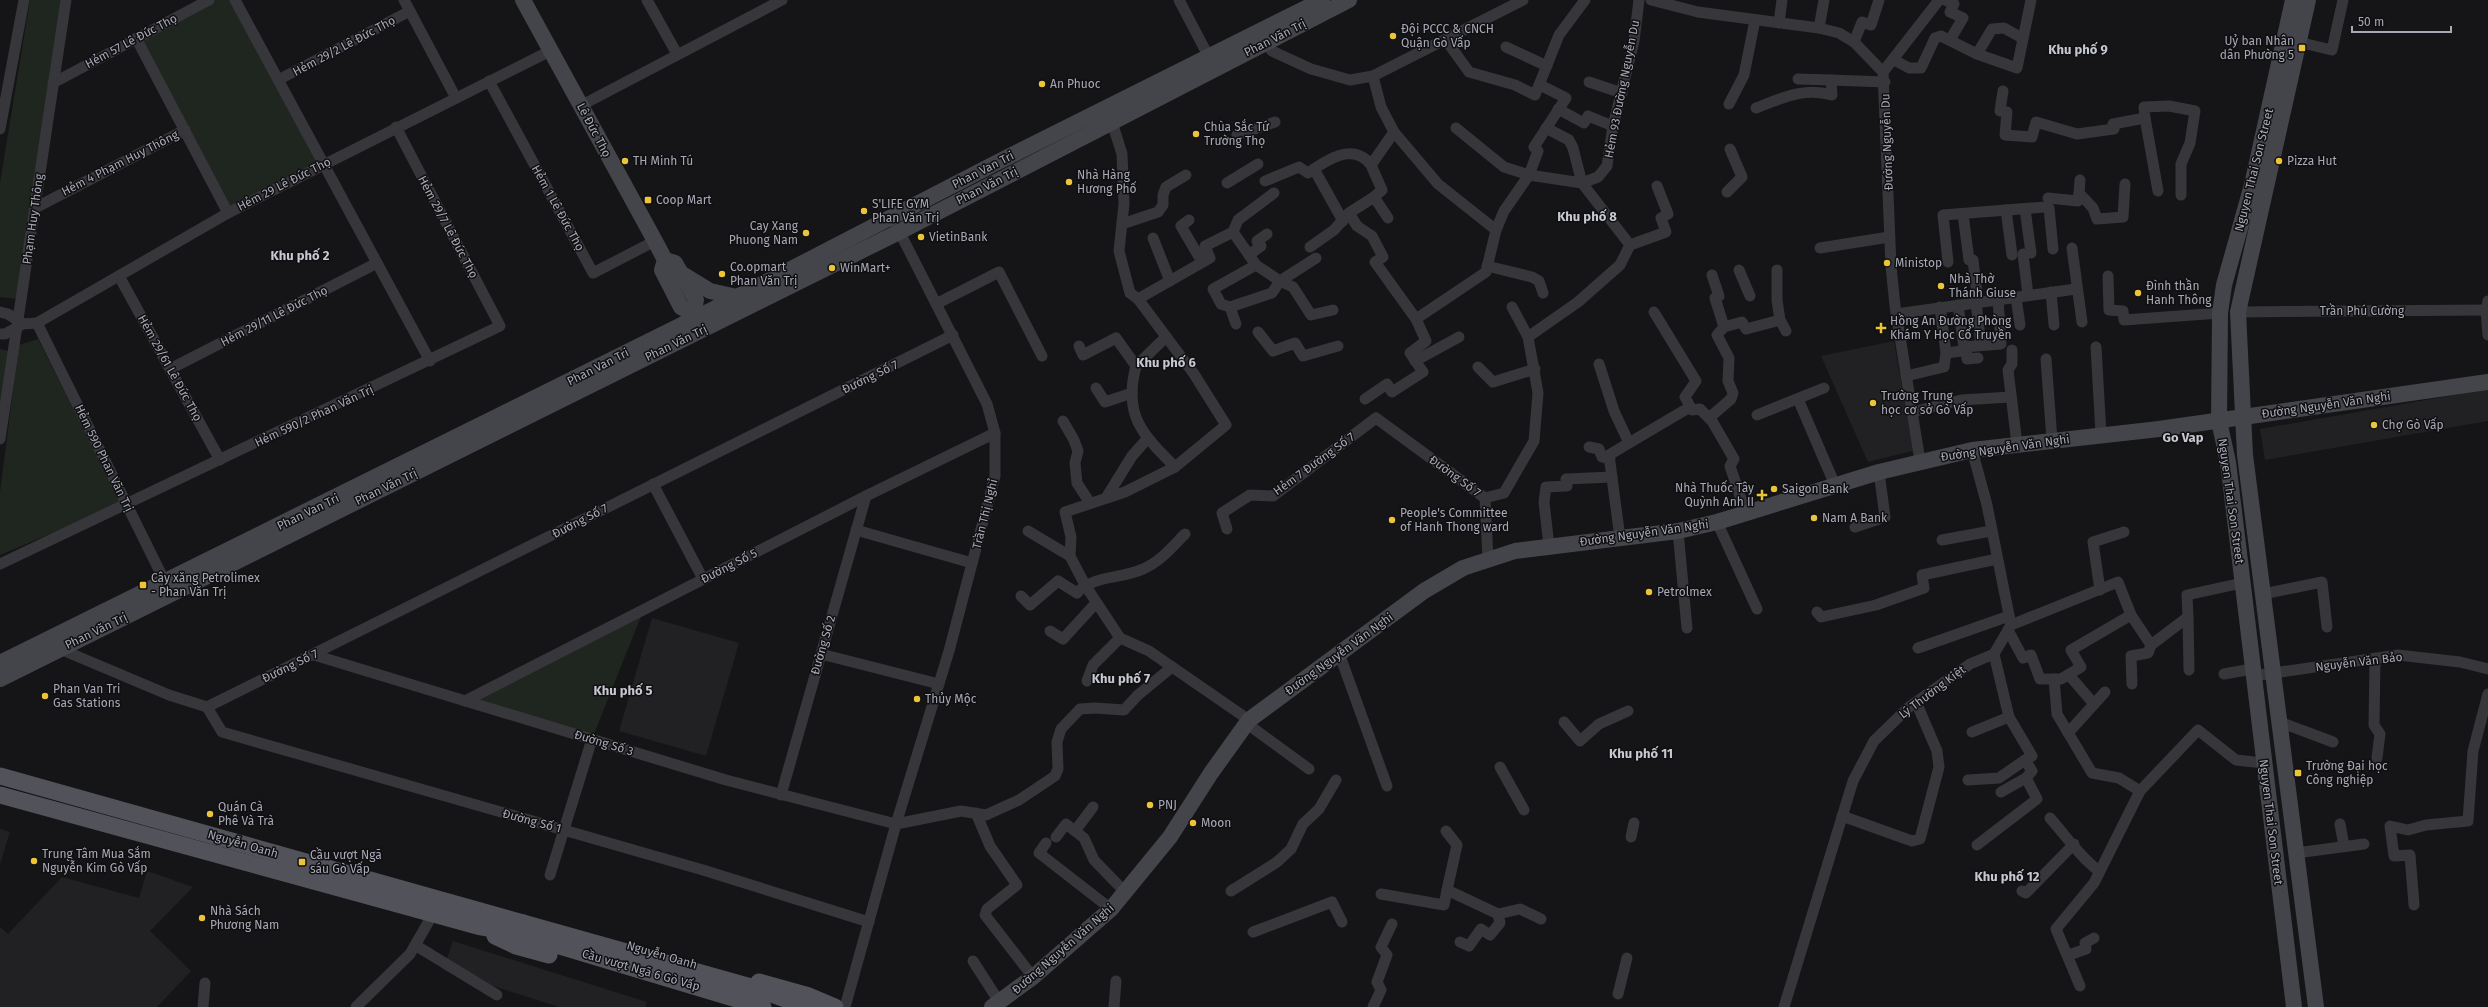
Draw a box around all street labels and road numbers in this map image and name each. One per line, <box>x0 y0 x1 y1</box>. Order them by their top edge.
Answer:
street label: Hẻm 57 Lê Đức Thọ <box>83 11 179 71</box>
street label: Hẻm 29/2 Lê Đức Thọ <box>290 13 398 79</box>
street label: Phan Văn Trị <box>1242 16 1308 60</box>
street label: Hẻm 93 Đường Nguyễn Du <box>1601 19 1642 159</box>
street label: Đường Nguyễn Du <box>1877 93 1896 191</box>
street label: Lê Đức Thọ <box>574 100 614 160</box>
street label: Nguyen Thai Son Street <box>2232 106 2276 233</box>
street label: Hẻm 4 Phạm Huy Thông <box>59 127 181 199</box>
street label: Phan Van Tri <box>950 148 1016 192</box>
street label: Hẻm 29 Lê Đức Thọ <box>235 154 333 214</box>
street label: Hẻm 1 Lê Đức Thọ <box>529 163 587 253</box>
street label: Phan Văn Trị <box>954 164 1020 208</box>
street label: Phạm Huy Thông <box>20 172 46 265</box>
street label: Hẻm 29/7 Lê Đức Thọ <box>415 173 481 281</box>
street label: Hẻm 29/11 Lê Đức Thọ <box>218 283 330 349</box>
street label: Trần Phú Cường <box>2320 303 2405 318</box>
street label: Hẻm 29/61 Lê Đức Thọ <box>135 312 205 424</box>
street label: Phan Văn Trị <box>643 322 709 364</box>
street label: Phan Van Tri <box>565 345 631 389</box>
street label: Đường Số 7 <box>839 357 900 397</box>
street label: Hẻm 590/2 Phan Văn Trị <box>253 382 375 450</box>
street label: Đường Nguyễn Văn Nghi <box>2260 388 2391 421</box>
street label: Hẻm 590 Phan Văn Trị <box>72 402 136 514</box>
street label: Hẻm 7 Đường Số 7 <box>1270 429 1357 498</box>
street label: Đường Nguyễn Văn Nghi <box>1939 431 2070 464</box>
street label: Nguyen Thai Son Street <box>2215 437 2247 565</box>
street label: Đường Số 7 <box>1426 452 1484 499</box>
street label: Phan Văn Trị <box>353 466 419 508</box>
street label: Trần Thị Nghỉ <box>969 477 1001 550</box>
street label: Phan Van Tri <box>275 491 341 533</box>
street label: Đường Số 7 <box>549 500 610 541</box>
street label: Đường Nguyễn Văn Nghi <box>1578 516 1709 549</box>
street label: Đường Số 5 <box>698 545 759 586</box>
street label: Đường Nguyễn Văn Nghi <box>1282 609 1396 698</box>
street label: Phan Văn Trị <box>63 610 129 652</box>
street label: Đường Số 2 <box>807 613 838 676</box>
street label: Đường Số 7 <box>259 646 320 686</box>
street label: Nguyễn Văn Bảo <box>2315 649 2403 674</box>
street label: Lý Thường Kiệt <box>1896 662 1968 721</box>
street label: Đường Số 3 <box>573 726 636 759</box>
street label: Nguyen Thai Son Street <box>2256 758 2286 886</box>
street label: Đường Số 1 <box>501 805 563 836</box>
street label: Nguyễn Oanh <box>206 826 280 861</box>
street label: Đường Nguyễn Văn Nghi <box>1009 900 1117 997</box>
street label: Nguyễn Oanh <box>625 937 699 972</box>
street label: Cầu vượt Ngã 6 Gò Vấp <box>580 945 702 994</box>

